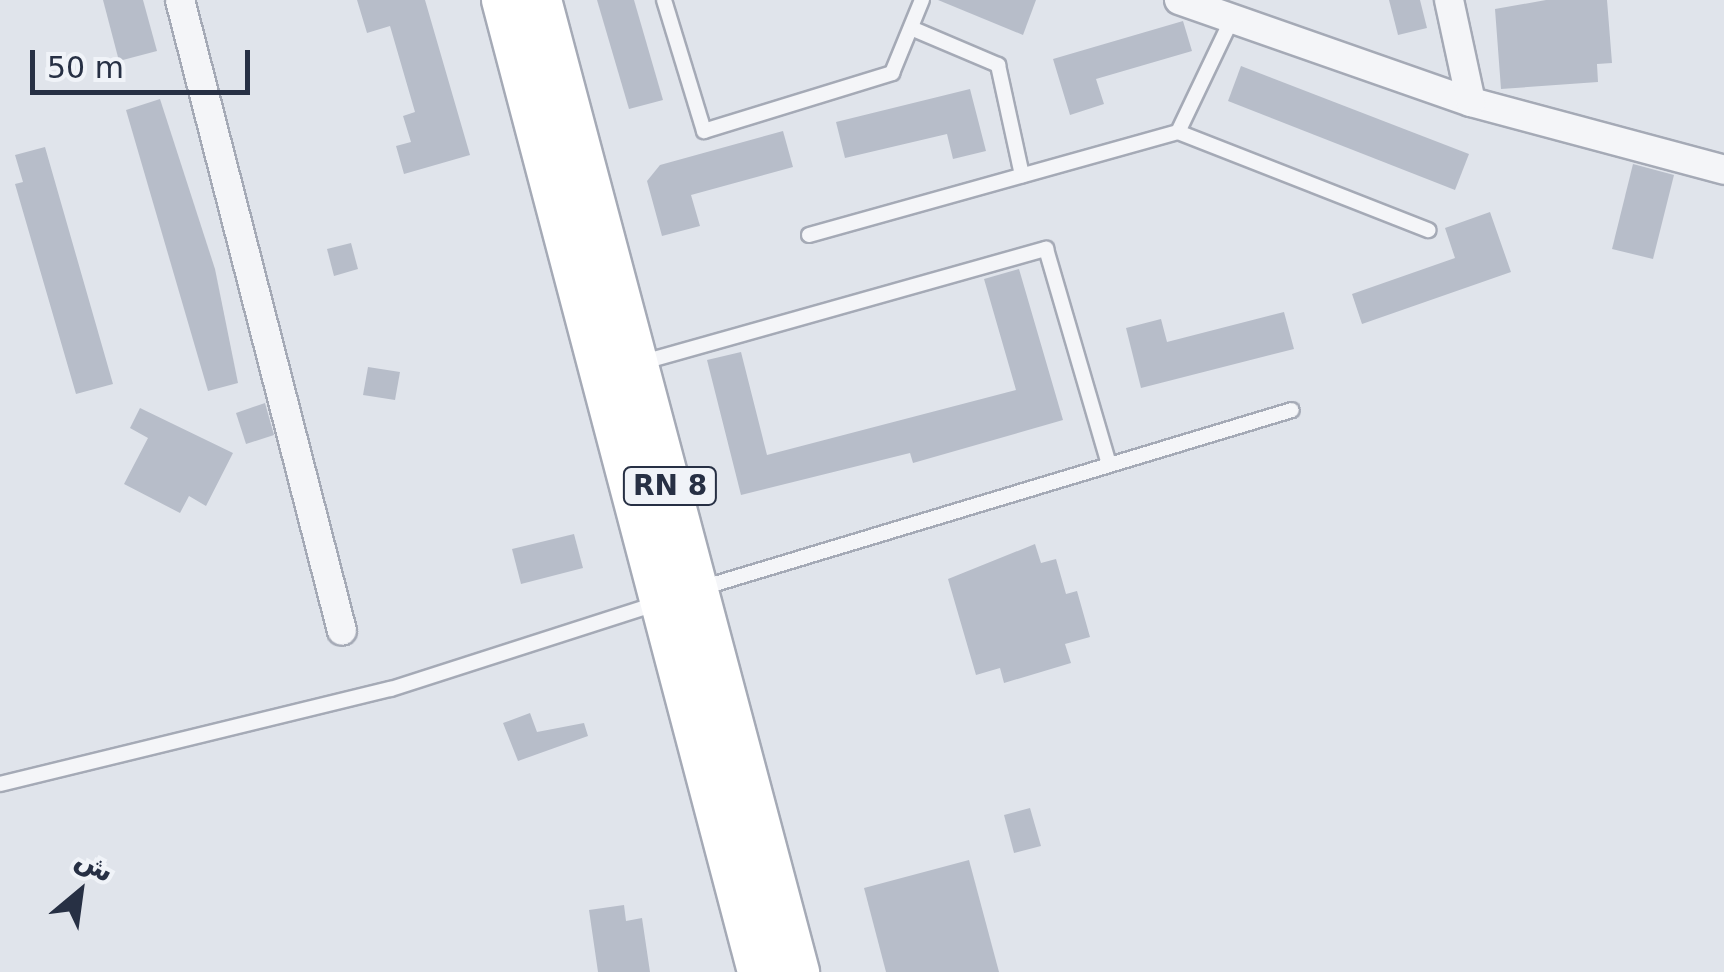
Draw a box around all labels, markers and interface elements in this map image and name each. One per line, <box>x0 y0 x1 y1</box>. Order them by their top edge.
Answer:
scale bar <box>35 30 255 92</box>
text: 50 m <box>47 50 124 85</box>
road number: RN 8 <box>622 463 718 509</box>
north arrow <box>30 842 130 942</box>
text: ش <box>70 842 120 889</box>

